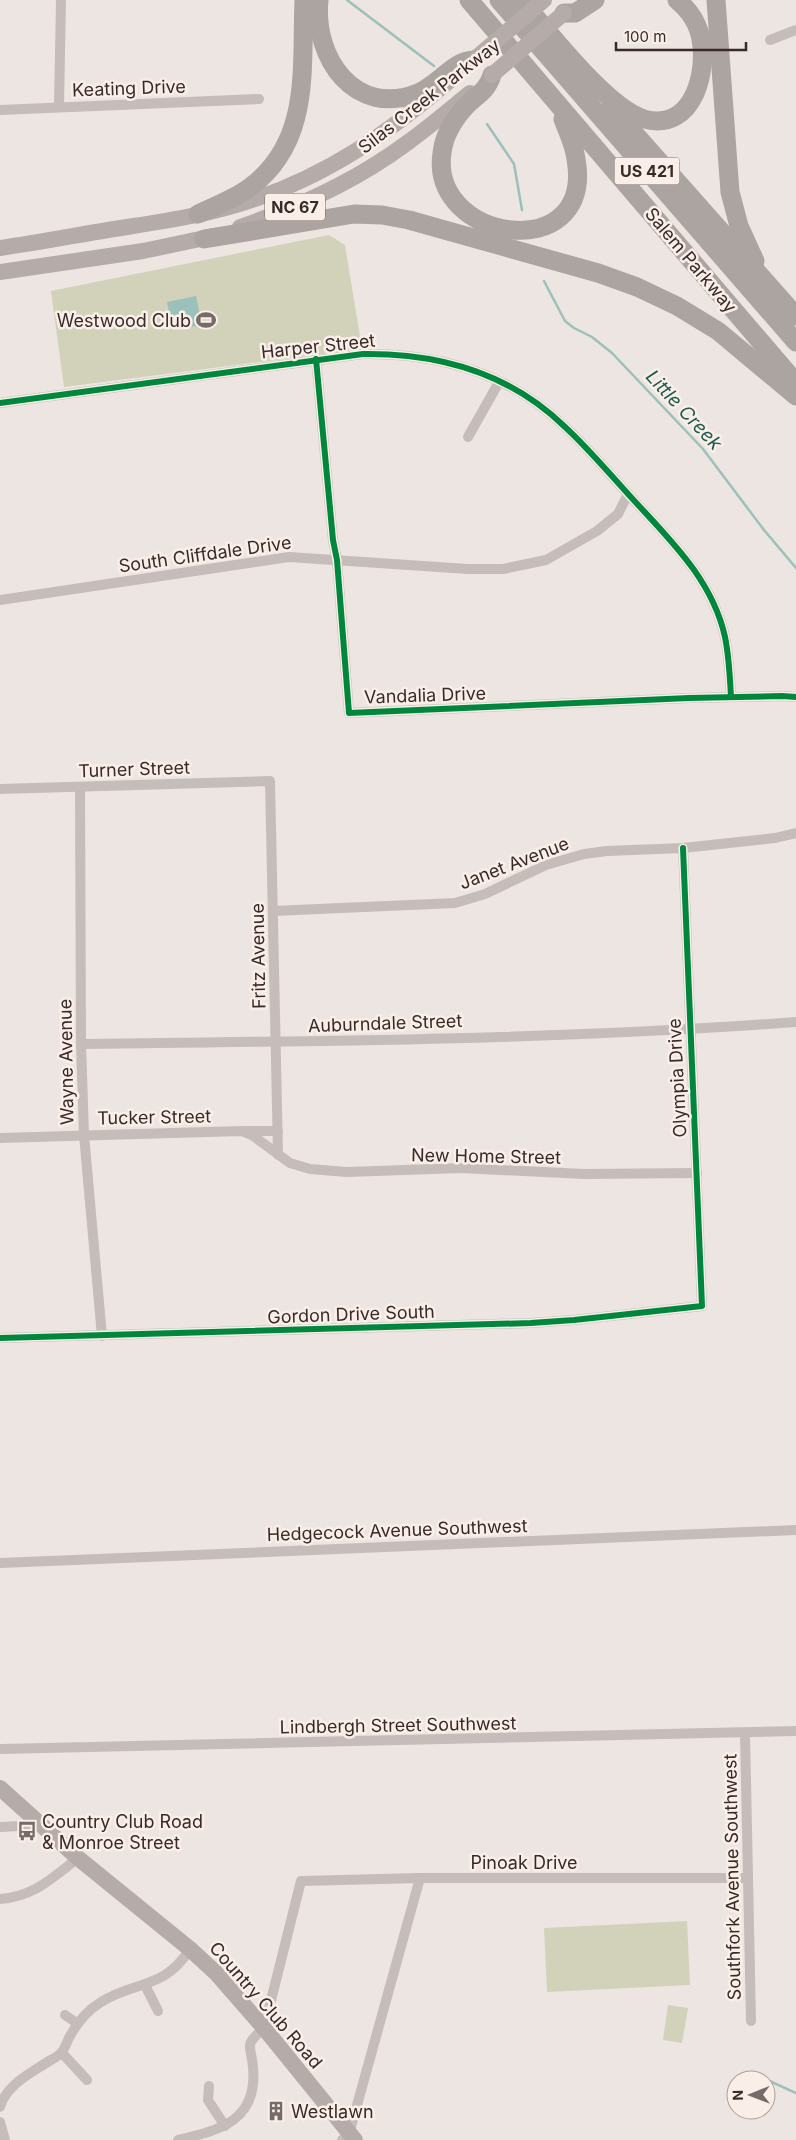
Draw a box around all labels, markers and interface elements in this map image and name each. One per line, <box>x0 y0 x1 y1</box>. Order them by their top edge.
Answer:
scale bar <box>616 20 746 52</box>
text: 100 m <box>624 27 666 46</box>
street label: Silas Creek Parkway <box>354 34 504 158</box>
street label: Keating Drive <box>72 76 186 100</box>
road number: US 421 <box>614 158 680 185</box>
road number: NC 67 <box>265 193 325 220</box>
street label: Salem Parkway <box>641 203 741 317</box>
sports icon: Westwood Club <box>195 309 217 331</box>
place label: Westwood Club <box>57 310 191 331</box>
street label: Harper Street <box>260 330 376 362</box>
water label: Little Creek <box>641 365 727 455</box>
street label: South Cliffdale Drive <box>117 531 293 577</box>
street label: Vandalia Drive <box>364 682 486 708</box>
street label: Turner Street <box>78 757 190 781</box>
street label: Janet Avenue <box>456 832 572 894</box>
street label: Fritz Avenue <box>247 903 269 1009</box>
street label: Wayne Avenue <box>54 999 78 1125</box>
street label: Auburndale Street <box>308 1010 463 1036</box>
street label: Olympia Drive <box>663 1018 691 1138</box>
street label: Tucker Street <box>97 1106 211 1128</box>
street label: New Home Street <box>411 1144 561 1168</box>
street label: Gordon Drive South <box>267 1301 435 1327</box>
street label: Hedgecock Avenue Southwest <box>266 1515 528 1545</box>
street label: Lindbergh Street Southwest <box>280 1712 517 1738</box>
street label: Southfork Avenue Southwest <box>719 1753 745 2000</box>
place label: Country Club Road & Monroe Street <box>42 1811 203 1853</box>
bus stop icon: Country Club Road & Monroe Street <box>16 1820 38 1842</box>
street label: Pinoak Drive <box>470 1852 578 1873</box>
street label: Country Club Road <box>205 1937 327 2073</box>
north arrow <box>726 2070 776 2120</box>
text: N <box>729 2090 746 2101</box>
building icon: Westlawn <box>265 2100 287 2122</box>
place label: Westlawn <box>291 2101 374 2122</box>

